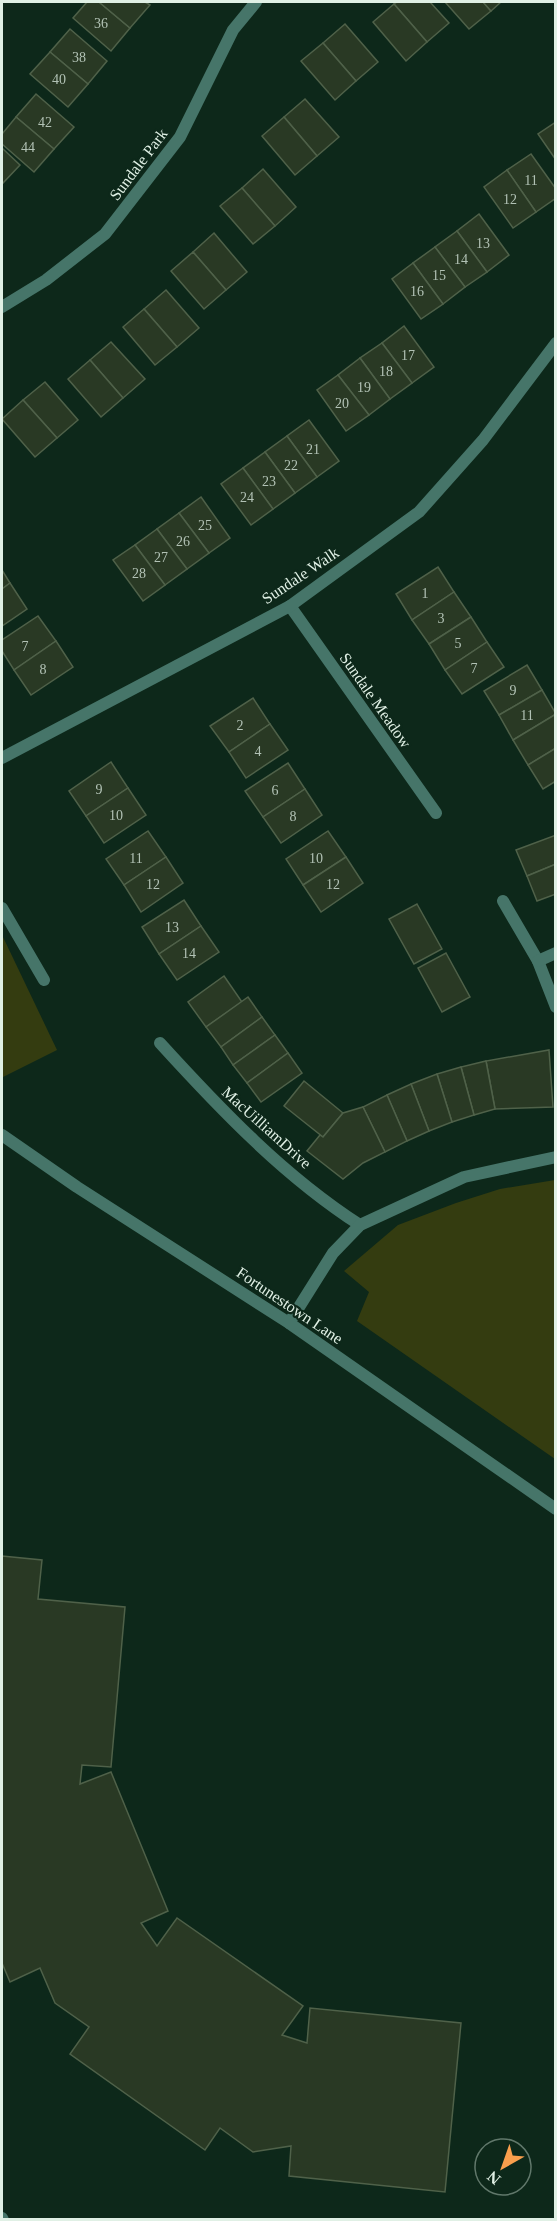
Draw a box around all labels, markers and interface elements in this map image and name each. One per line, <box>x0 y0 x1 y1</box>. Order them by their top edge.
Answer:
house number: 36 <box>94 16 108 31</box>
house number: 38 <box>72 50 86 65</box>
house number: 40 <box>52 72 66 87</box>
house number: 42 <box>38 115 52 130</box>
street label: Sundale Park <box>106 125 171 203</box>
house number: 44 <box>21 140 35 155</box>
house number: 11 <box>524 173 538 188</box>
house number: 12 <box>503 192 517 207</box>
house number: 13 <box>476 236 490 251</box>
house number: 14 <box>454 252 468 267</box>
house number: 15 <box>432 268 446 283</box>
house number: 16 <box>410 284 424 299</box>
house number: 17 <box>401 348 415 363</box>
house number: 18 <box>379 364 393 379</box>
house number: 19 <box>357 380 371 395</box>
house number: 20 <box>335 396 349 411</box>
house number: 21 <box>306 442 320 457</box>
house number: 22 <box>284 458 298 473</box>
house number: 23 <box>262 474 276 489</box>
house number: 24 <box>240 490 254 505</box>
house number: 25 <box>198 518 212 533</box>
house number: 26 <box>176 534 190 549</box>
street label: Sundale Walk <box>259 544 342 607</box>
house number: 27 <box>154 550 168 565</box>
house number: 28 <box>132 566 146 581</box>
house number: 1 <box>422 586 429 601</box>
house number: 3 <box>438 611 445 626</box>
house number: 5 <box>455 636 462 651</box>
house number: 7 <box>22 639 29 654</box>
street label: Sundale Meadow <box>337 650 415 751</box>
house number: 7 <box>471 661 478 676</box>
house number: 8 <box>40 662 47 677</box>
house number: 9 <box>510 683 517 698</box>
house number: 11 <box>520 708 534 723</box>
house number: 2 <box>237 718 244 733</box>
house number: 4 <box>255 744 262 759</box>
house number: 9 <box>96 782 103 797</box>
house number: 6 <box>272 783 279 798</box>
house number: 10 <box>109 808 123 823</box>
house number: 8 <box>290 809 297 824</box>
house number: 11 <box>129 851 143 866</box>
house number: 10 <box>309 851 323 866</box>
house number: 12 <box>146 877 160 892</box>
house number: 12 <box>326 877 340 892</box>
house number: 13 <box>165 920 179 935</box>
house number: 14 <box>182 946 196 961</box>
street label: MacUilliamDrive <box>219 1083 315 1172</box>
street label: Fortunestown Lane <box>234 1264 346 1347</box>
north arrow <box>473 2137 533 2197</box>
text: N <box>483 2168 504 2188</box>

